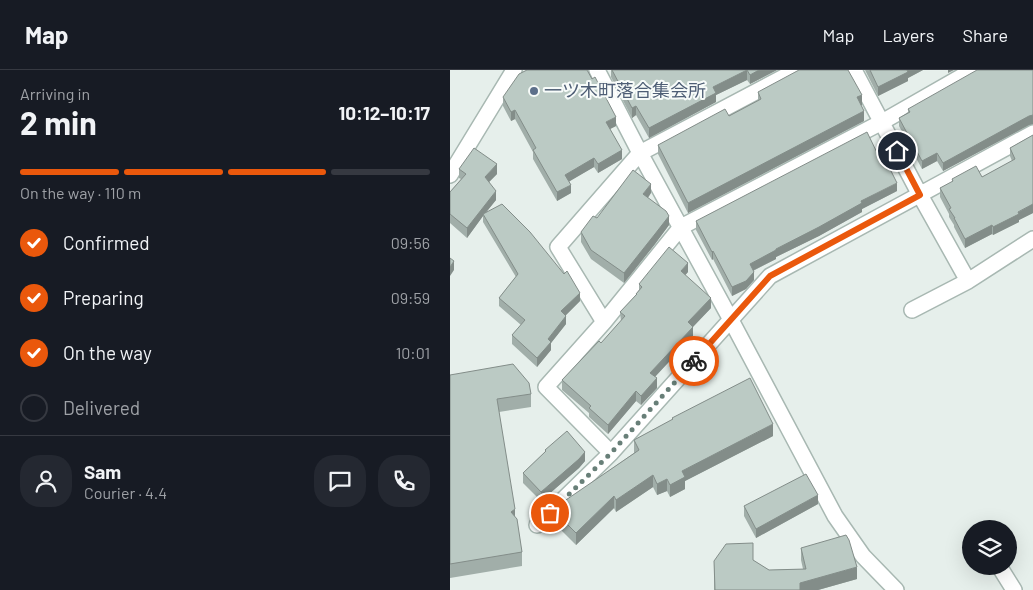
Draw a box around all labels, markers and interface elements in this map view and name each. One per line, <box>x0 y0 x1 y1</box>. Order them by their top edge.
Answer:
text: Map <box>25 20 68 49</box>
text: Map <box>822 24 854 46</box>
text: Layers <box>882 24 935 46</box>
text: Share <box>963 24 1008 46</box>
place label: 一ツ木町落合集会所 <box>544 79 706 101</box>
text: Arriving in <box>20 84 90 103</box>
marker: 一ツ木町落合集会所 <box>528 85 540 97</box>
text: 10:12–10:17 <box>338 101 430 124</box>
text: 2 min <box>20 103 97 141</box>
pin <box>876 130 918 172</box>
icon: home <box>883 137 911 165</box>
text: On the way · 110 m <box>20 183 141 202</box>
icon: check <box>20 229 48 257</box>
text: Confirmed <box>63 231 150 254</box>
text: 09:56 <box>391 233 430 252</box>
icon: check <box>20 284 48 312</box>
text: Preparing <box>63 286 144 309</box>
text: 09:59 <box>391 288 430 307</box>
courier <box>669 336 719 386</box>
icon: check <box>20 339 48 367</box>
text: On the way <box>63 341 152 364</box>
text: 10:01 <box>396 343 430 362</box>
icon: bike <box>680 347 708 375</box>
text: Delivered <box>63 396 140 419</box>
button: person <box>20 455 72 507</box>
button: chat <box>314 455 366 507</box>
button: phone <box>378 455 430 507</box>
text: Sam <box>84 460 121 483</box>
text: Courier · 4.4 <box>84 483 167 502</box>
pin <box>529 492 571 534</box>
icon: bag <box>536 499 564 527</box>
map controls <box>962 520 1017 575</box>
button: layers <box>962 520 1017 575</box>

